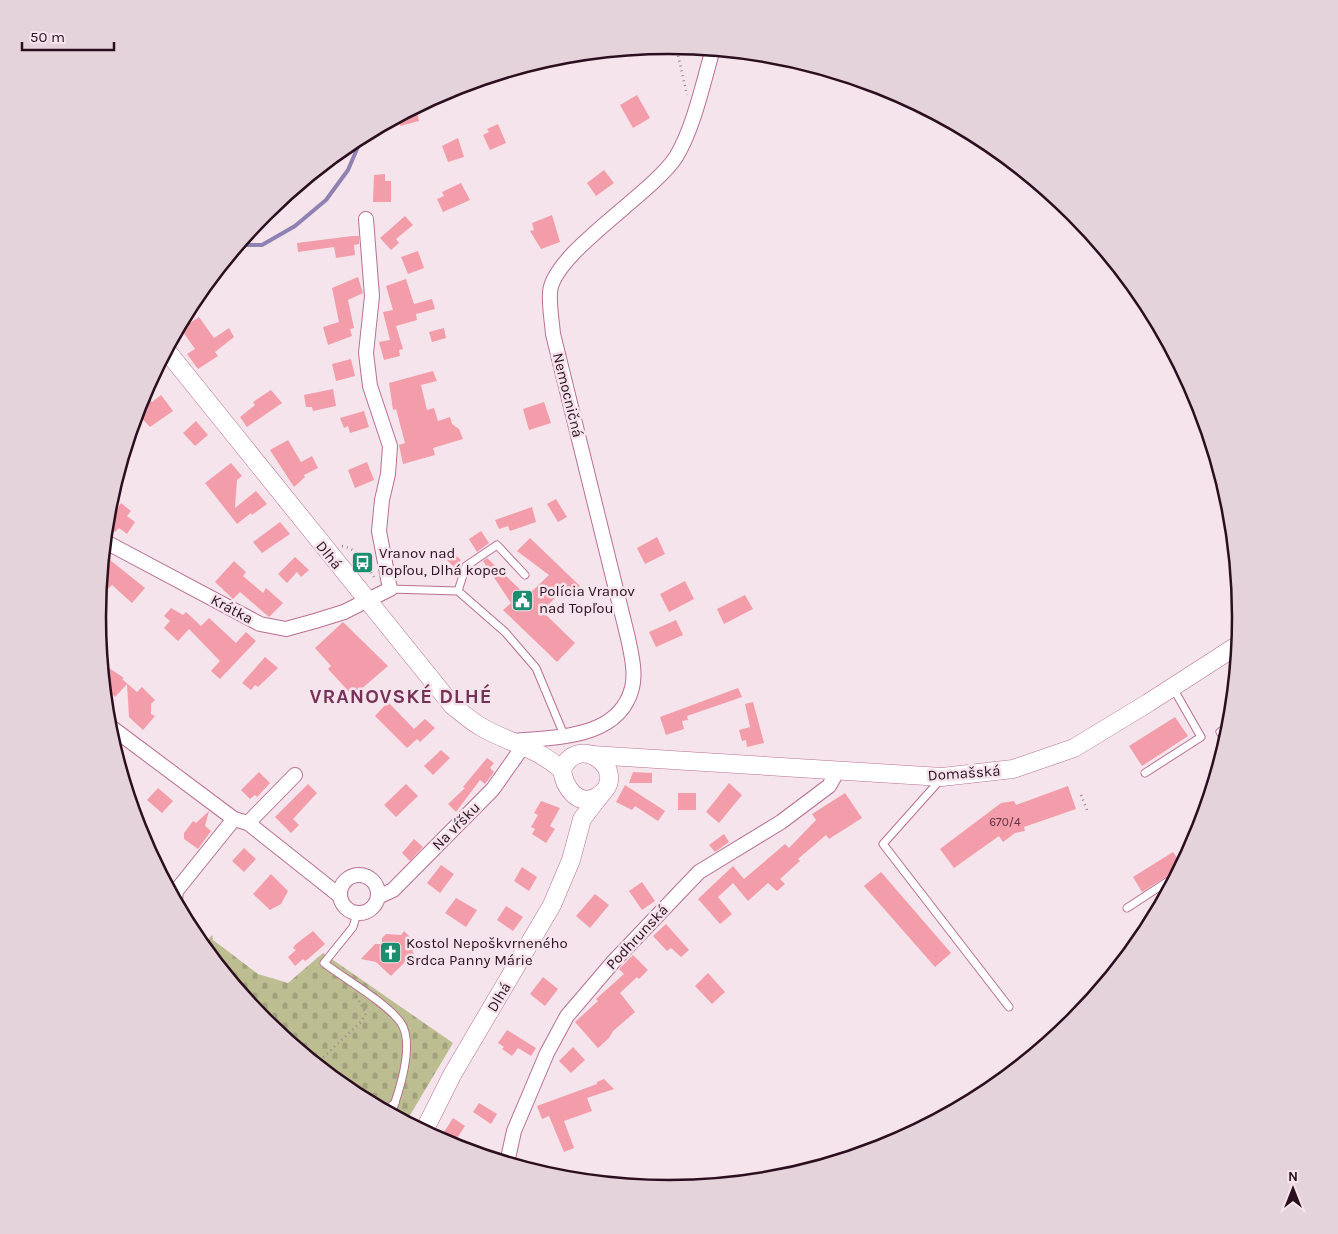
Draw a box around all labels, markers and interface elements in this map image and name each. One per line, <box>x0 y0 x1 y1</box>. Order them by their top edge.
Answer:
scale bar <box>22 20 115 52</box>
text: 50 m <box>30 28 65 46</box>
street label: Nemocničná <box>549 351 587 439</box>
street label: Dlhá <box>312 537 346 573</box>
place label: Vranov nad Topľou, Dlhá kopec <box>379 544 506 579</box>
bus stop icon: Vranov nad Topľou, Dlhá kopec <box>351 550 375 574</box>
place label: Polícia Vranov nad Topľou <box>539 582 635 617</box>
public building icon: Polícia Vranov nad Topľou <box>511 588 535 612</box>
street label: Krátka <box>208 590 256 628</box>
district label: VRANOVSKÉ DLHÉ <box>309 683 493 708</box>
street label: Domašská <box>927 761 1001 785</box>
street label: Na vŕšku <box>428 798 484 854</box>
house number: 670/4 <box>989 815 1021 829</box>
street label: Podhrunská <box>602 901 672 973</box>
place label: Kostol Nepoškvrneného Srdca Panny Márie <box>406 934 568 969</box>
church icon: Kostol Nepoškvrneného Srdca Panny Márie <box>378 940 402 964</box>
street label: Dlhá <box>483 979 515 1015</box>
north arrow <box>1268 1164 1318 1214</box>
text: N <box>1288 1168 1298 1185</box>

